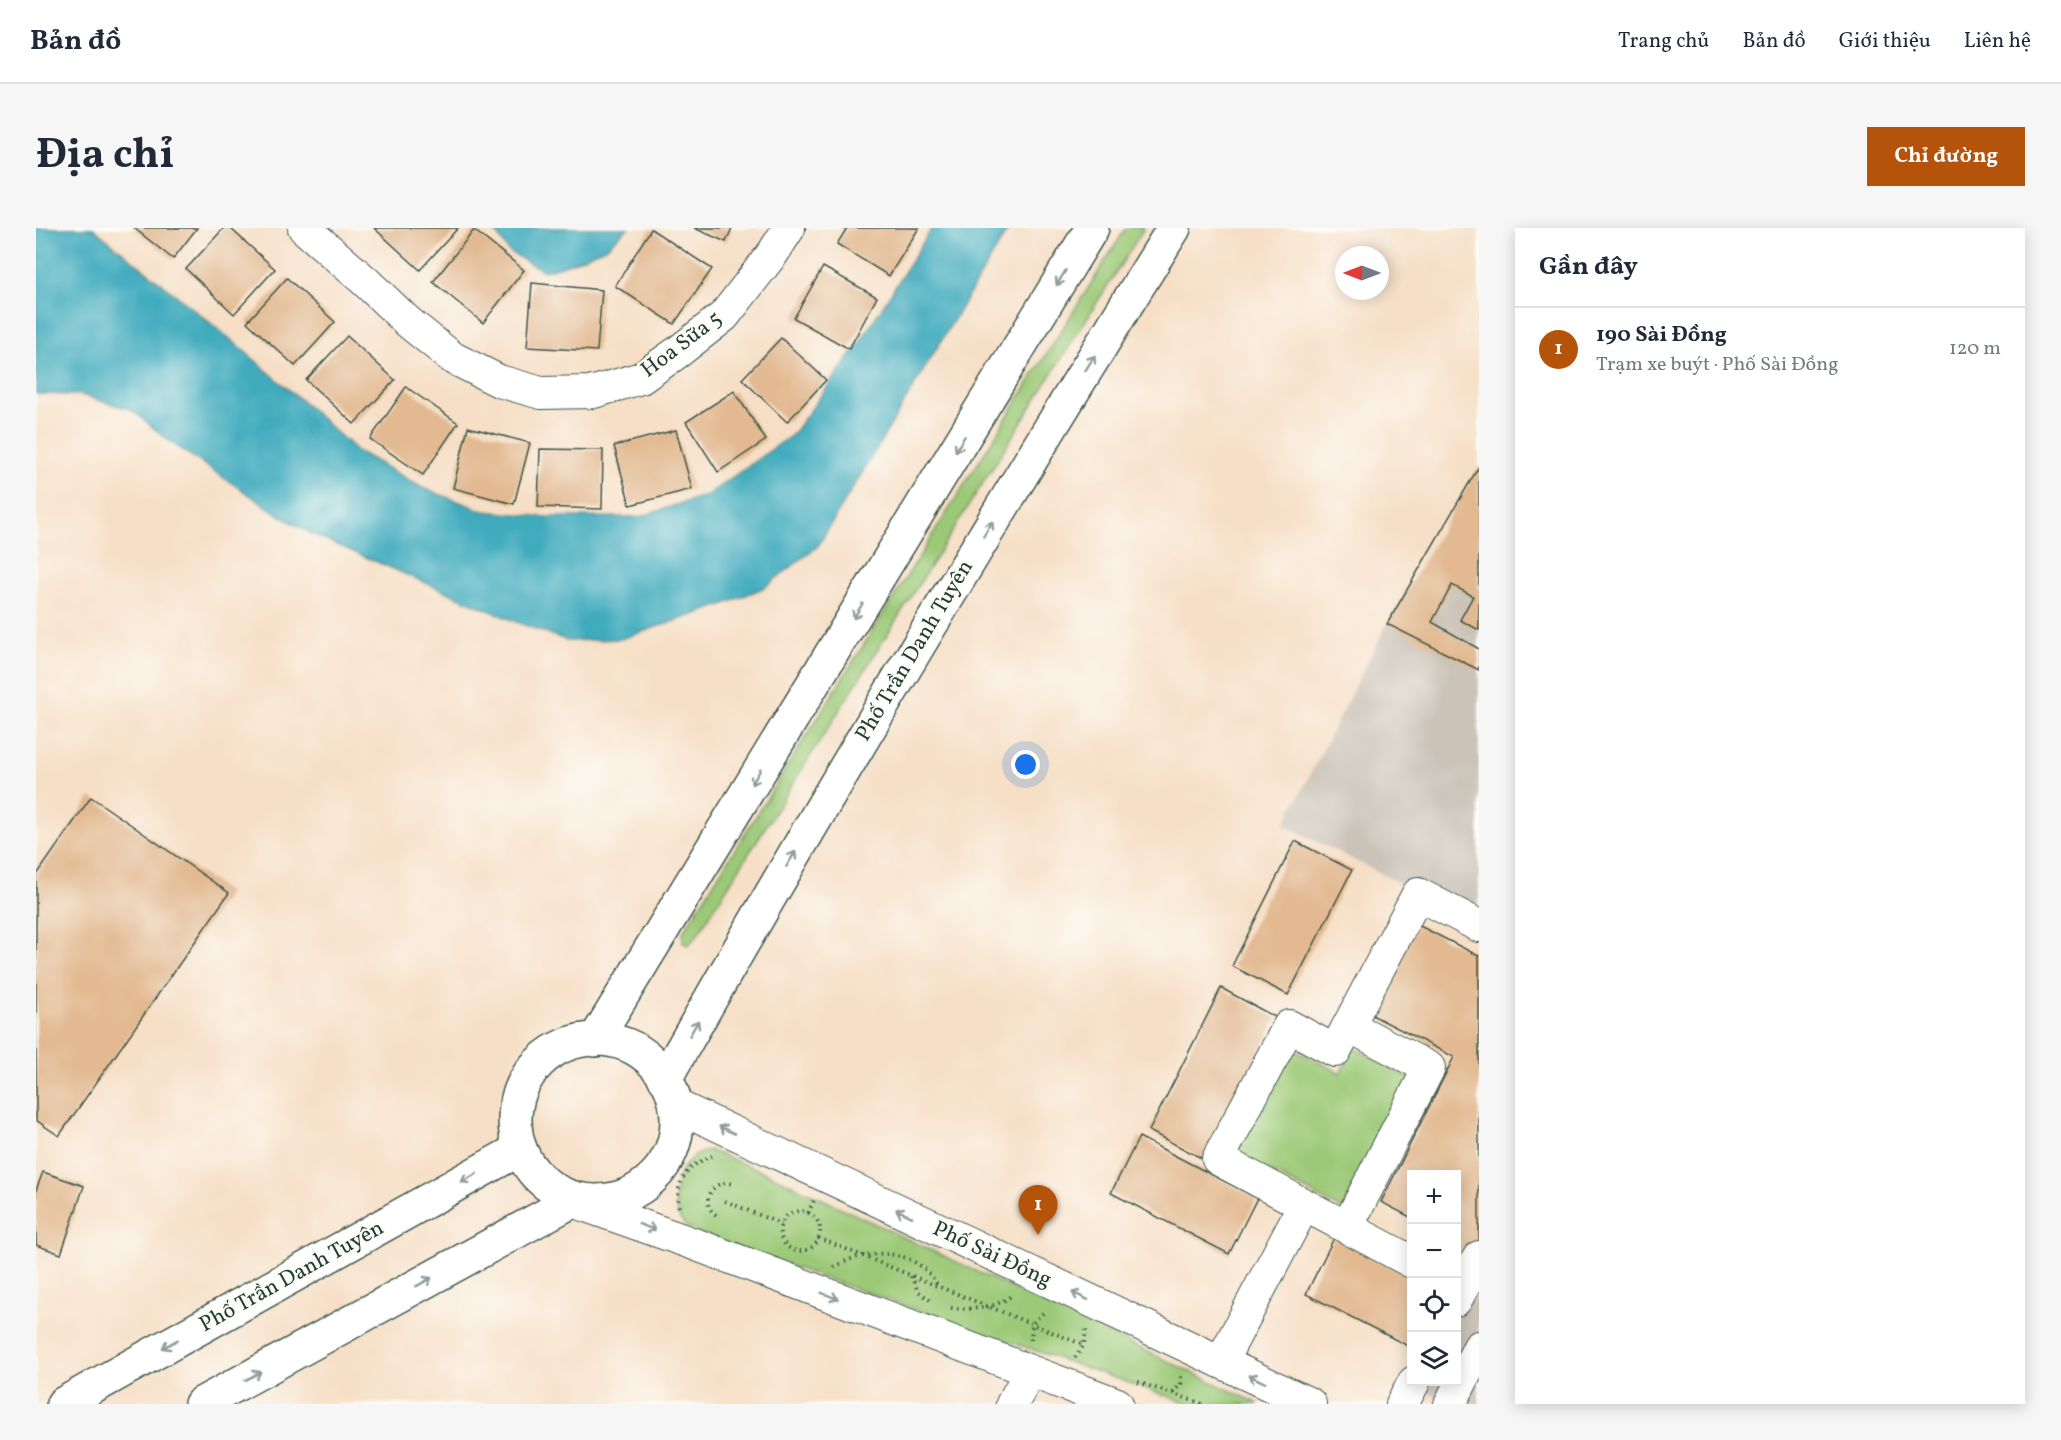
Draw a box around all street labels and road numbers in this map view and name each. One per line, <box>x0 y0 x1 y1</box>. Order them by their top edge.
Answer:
street label: Hoa Sữa 5 <box>635 304 729 386</box>
street label: Phố Trần Danh Tuyên <box>848 554 982 748</box>
street label: Phố Trần Danh Tuyên <box>194 1213 390 1341</box>
street label: Phố Sài Đồng <box>927 1214 1057 1296</box>

